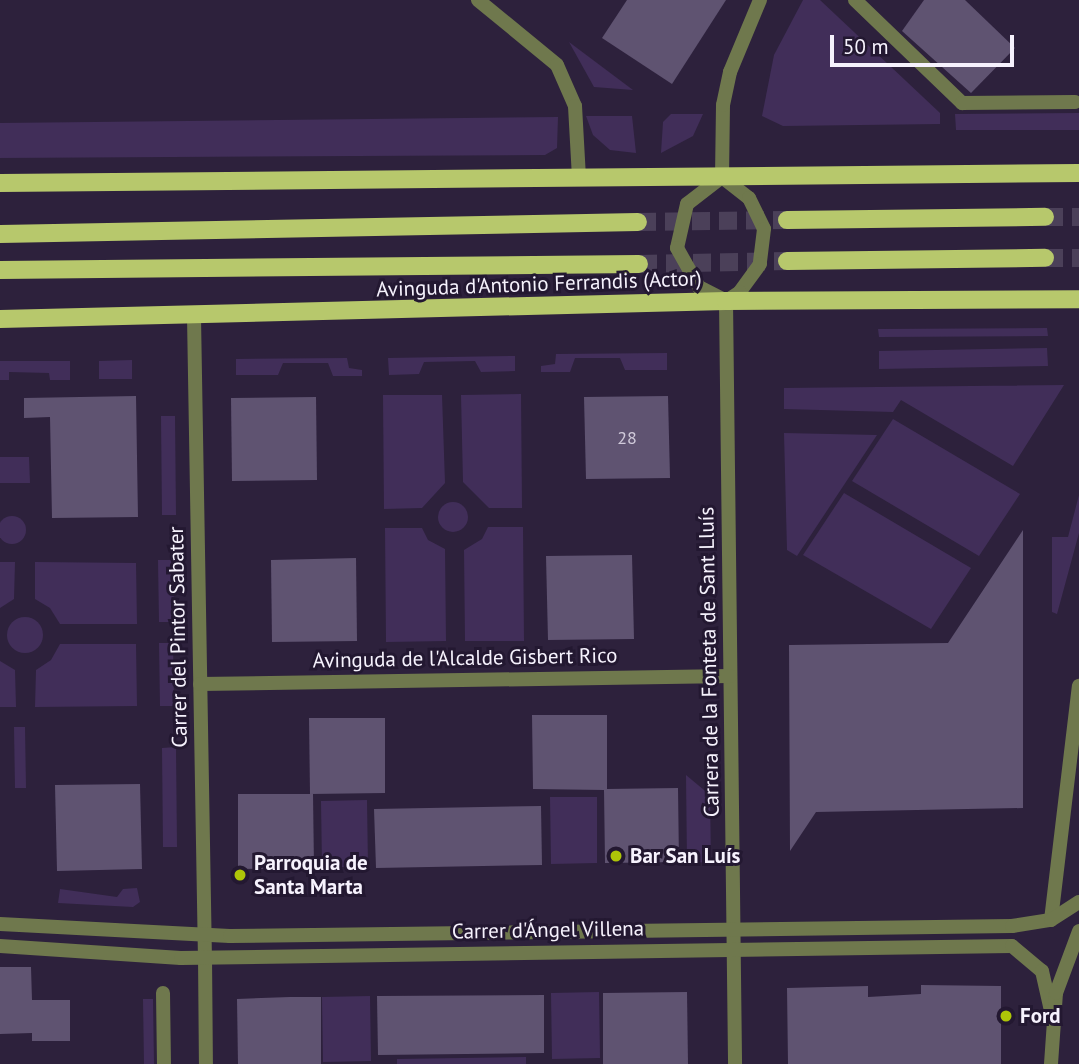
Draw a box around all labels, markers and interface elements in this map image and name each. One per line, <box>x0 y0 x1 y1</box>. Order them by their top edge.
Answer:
scale bar <box>834 21 1018 65</box>
text: 50 m <box>843 33 889 60</box>
street label: Avinguda d'Antonio Ferrandis (Actor) <box>376 266 702 302</box>
house number: 28 <box>617 427 637 449</box>
street label: Carrera de la Fonteta de Sant Lluís <box>694 507 724 817</box>
street label: Carrer del Pintor Sabater <box>163 526 193 748</box>
street label: Avinguda de l'Alcalde Gisbert Rico <box>312 643 618 673</box>
place label: Bar San Luís <box>630 843 740 869</box>
marker: Bar San Luís <box>608 848 624 864</box>
place label: Parroquia de Santa Marta <box>254 850 368 900</box>
marker: Parroquia de Santa Marta <box>232 867 248 883</box>
street label: Carrer d'Ángel Villena <box>451 916 645 944</box>
place label: Ford <box>1020 1003 1061 1029</box>
marker: Ford <box>998 1008 1014 1024</box>

